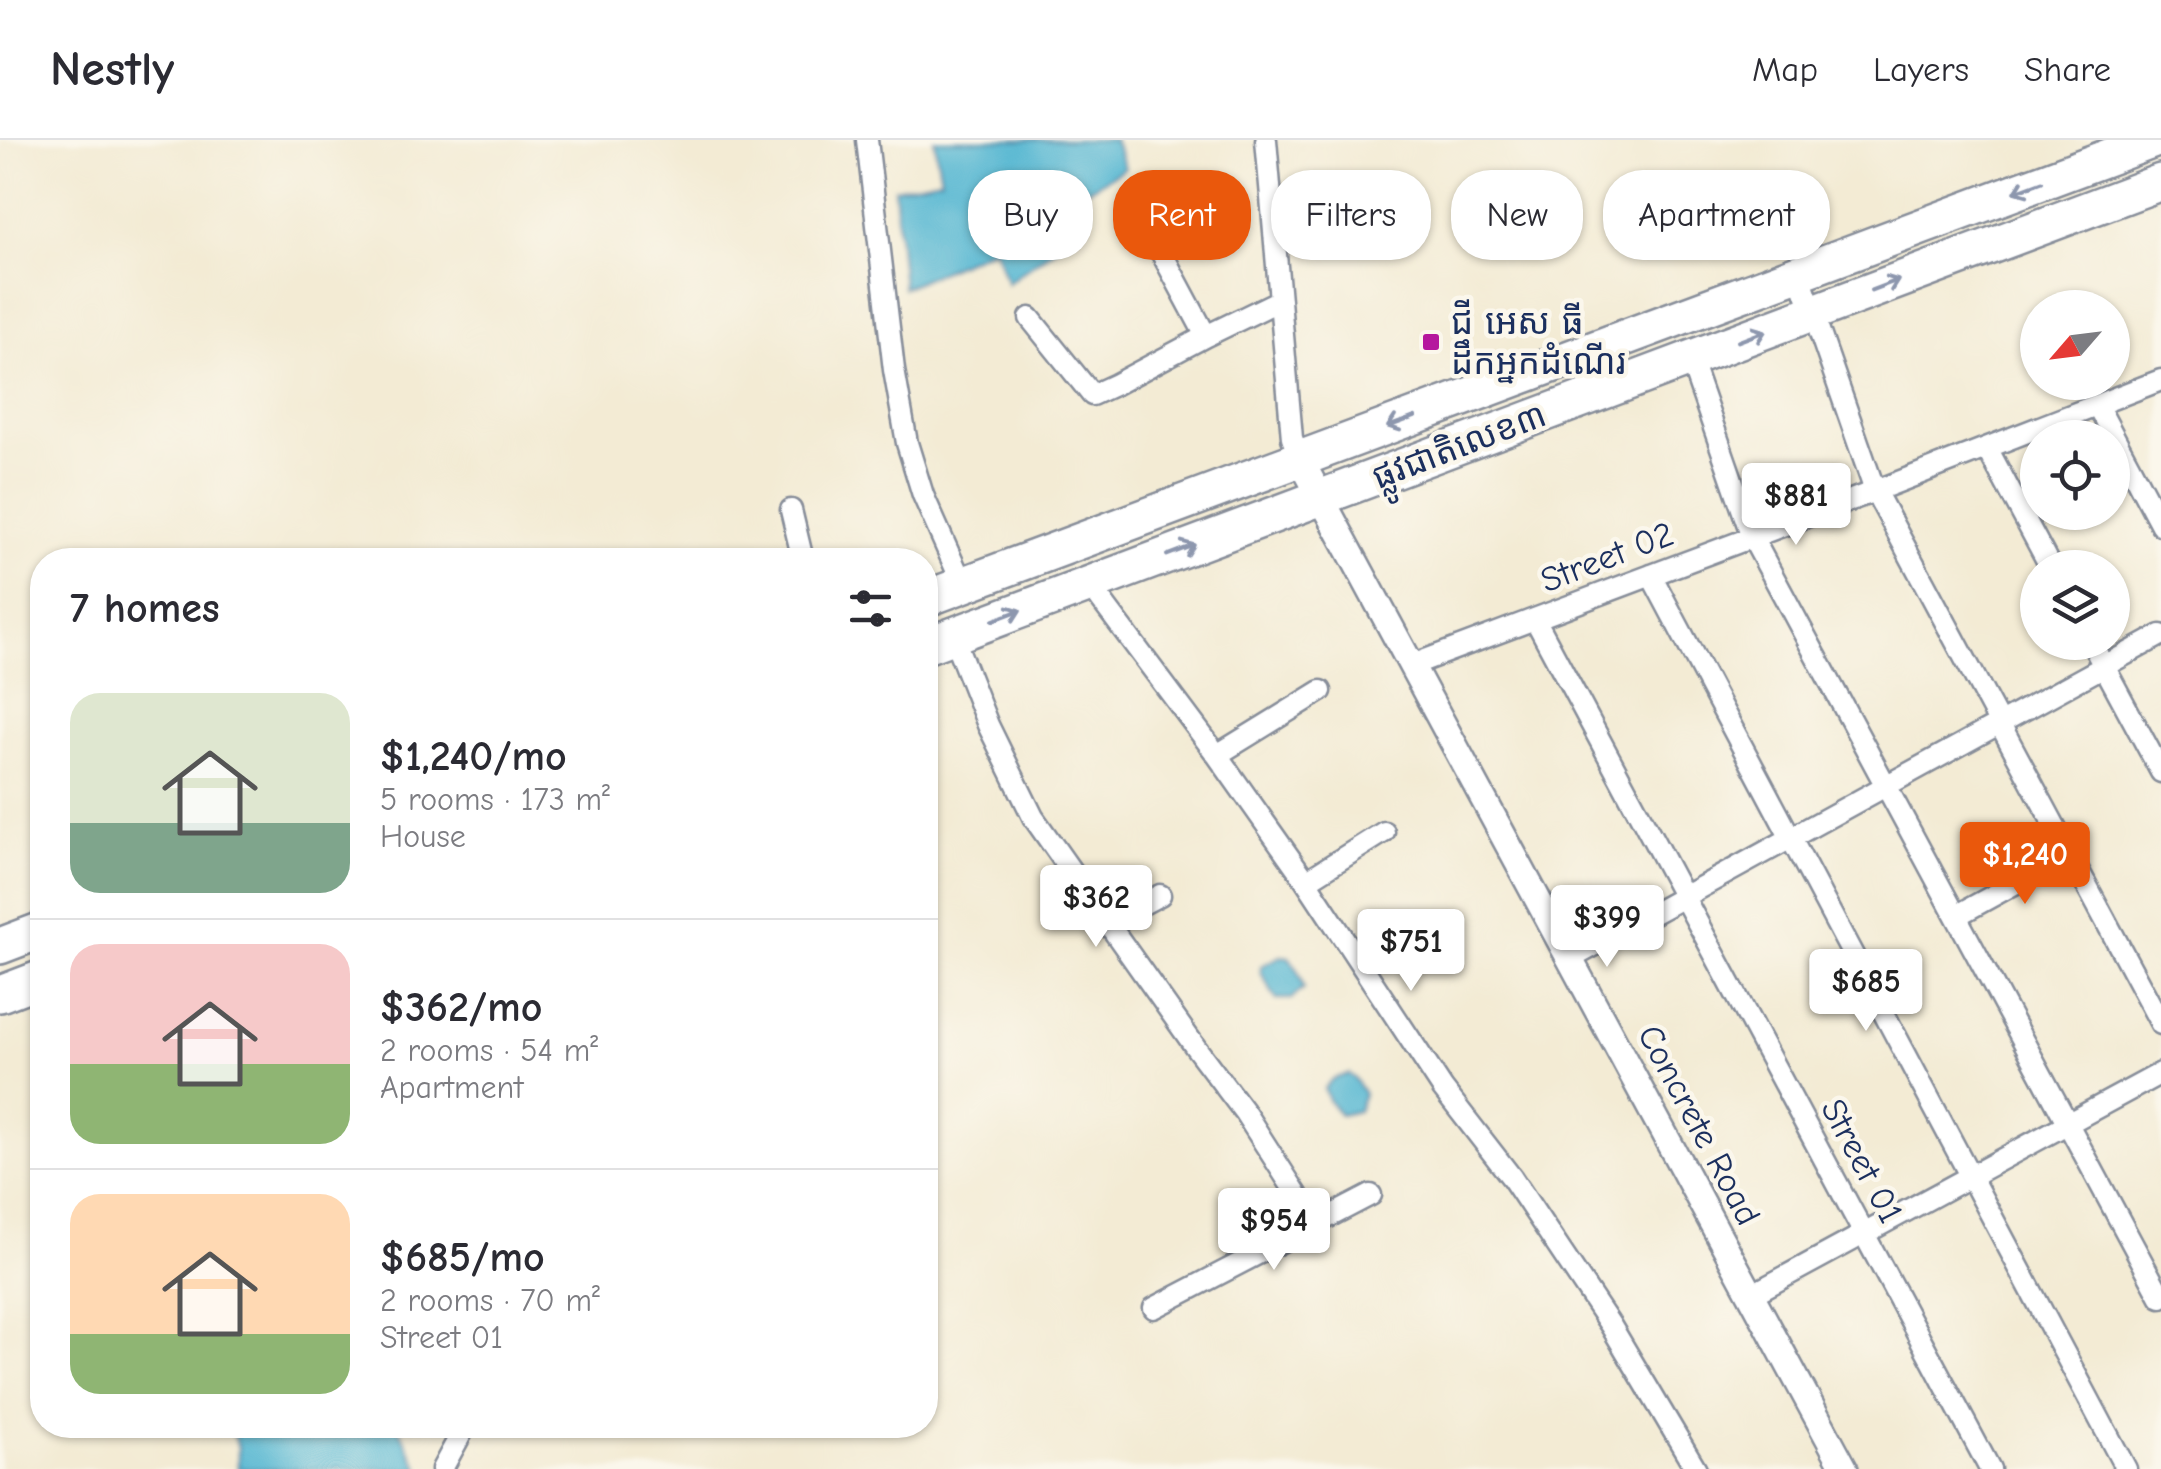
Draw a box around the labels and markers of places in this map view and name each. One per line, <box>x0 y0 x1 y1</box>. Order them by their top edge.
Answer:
place label: ជី អេស ធី ដឹកអ្នកដំណើរ <box>1451 299 1626 383</box>
marker: ជី អេស ធី ដឹកអ្នកដំណើរ <box>1420 331 1442 353</box>
pin: $881 <box>1737 463 1855 548</box>
pin: $1,240 <box>1944 822 2106 907</box>
pin: $362 <box>1037 865 1155 950</box>
pin: $399 <box>1548 885 1666 970</box>
pin: $751 <box>1352 909 1470 994</box>
pin: $685 <box>1807 949 1925 1034</box>
pin: $954 <box>1215 1188 1333 1273</box>

